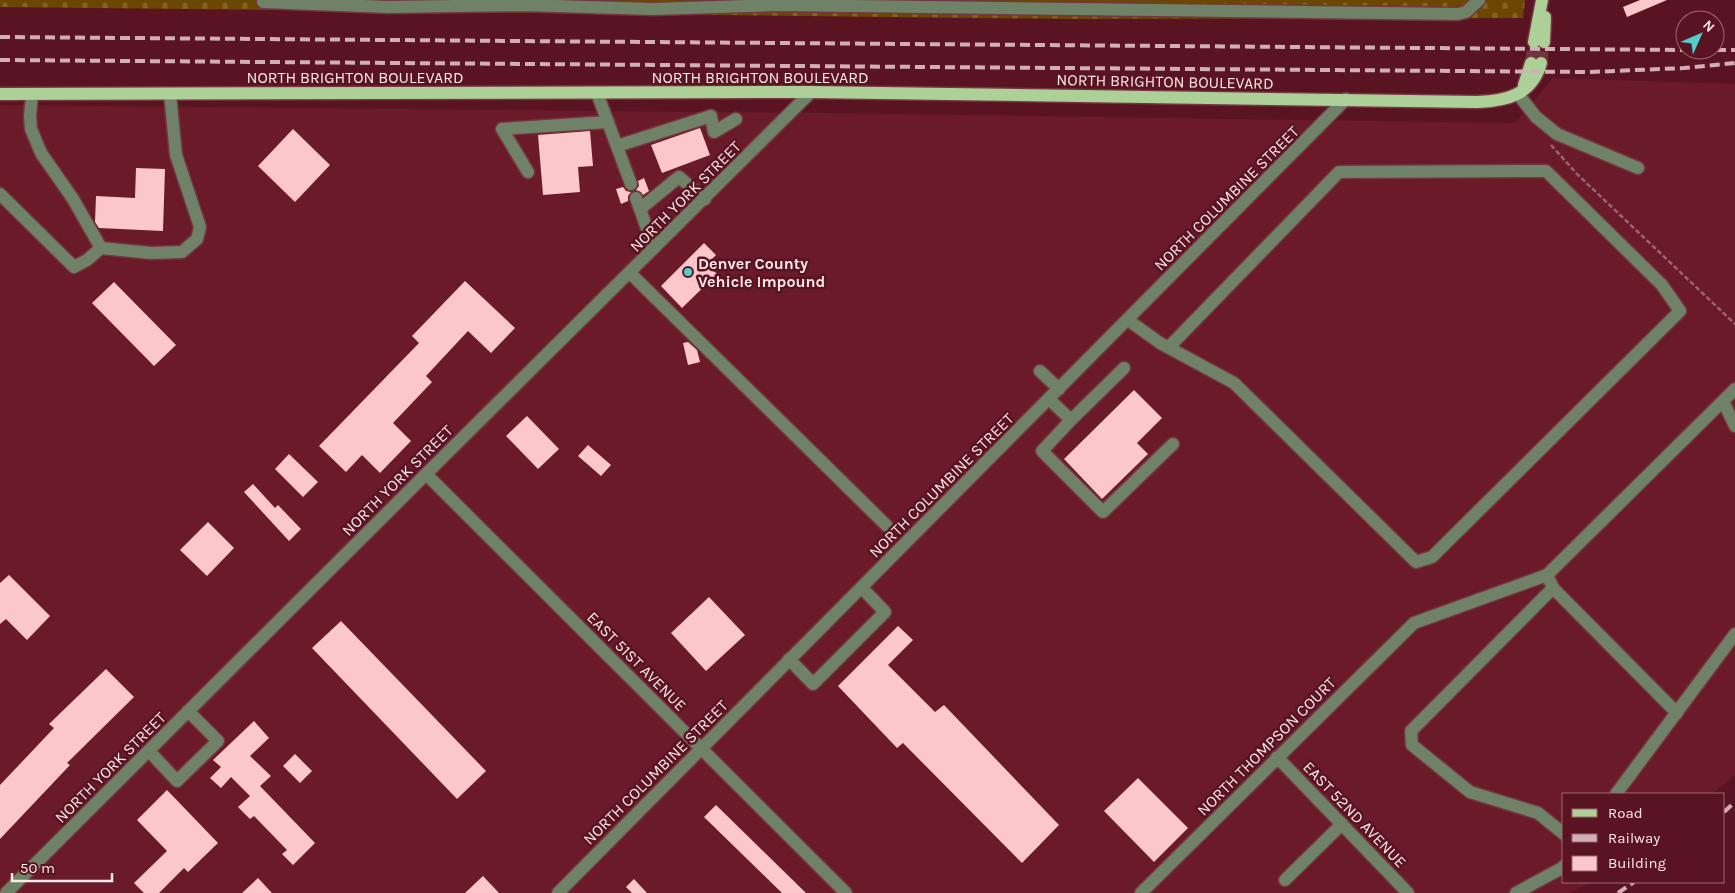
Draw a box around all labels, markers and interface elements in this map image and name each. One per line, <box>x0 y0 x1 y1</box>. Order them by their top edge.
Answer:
north arrow <box>1675 10 1725 60</box>
text: N <box>1699 17 1718 36</box>
street label: NORTH BRIGHTON BOULEVARD <box>246 68 464 87</box>
street label: NORTH BRIGHTON BOULEVARD <box>651 68 869 87</box>
street label: NORTH BRIGHTON BOULEVARD <box>1056 70 1274 93</box>
street label: NORTH COLUMBINE STREET <box>1150 122 1303 275</box>
street label: NORTH YORK STREET <box>626 137 745 256</box>
place label: Denver County Vehicle Impound <box>698 254 825 291</box>
marker: Denver County Vehicle Impound <box>682 266 694 278</box>
street label: NORTH COLUMBINE STREET <box>865 409 1018 562</box>
street label: NORTH YORK STREET <box>338 421 457 540</box>
street label: EAST 51ST AVENUE <box>583 608 690 715</box>
street label: NORTH THOMPSON COURT <box>1193 673 1340 820</box>
street label: NORTH COLUMBINE STREET <box>579 696 732 849</box>
street label: NORTH YORK STREET <box>51 708 170 827</box>
street label: EAST 52ND AVENUE <box>1299 757 1410 871</box>
legend <box>1562 793 1725 883</box>
text: Road <box>1608 804 1643 822</box>
text: Railway <box>1608 829 1660 847</box>
scale bar <box>12 850 112 882</box>
text: Building <box>1608 854 1666 872</box>
text: 50 m <box>20 859 55 877</box>

